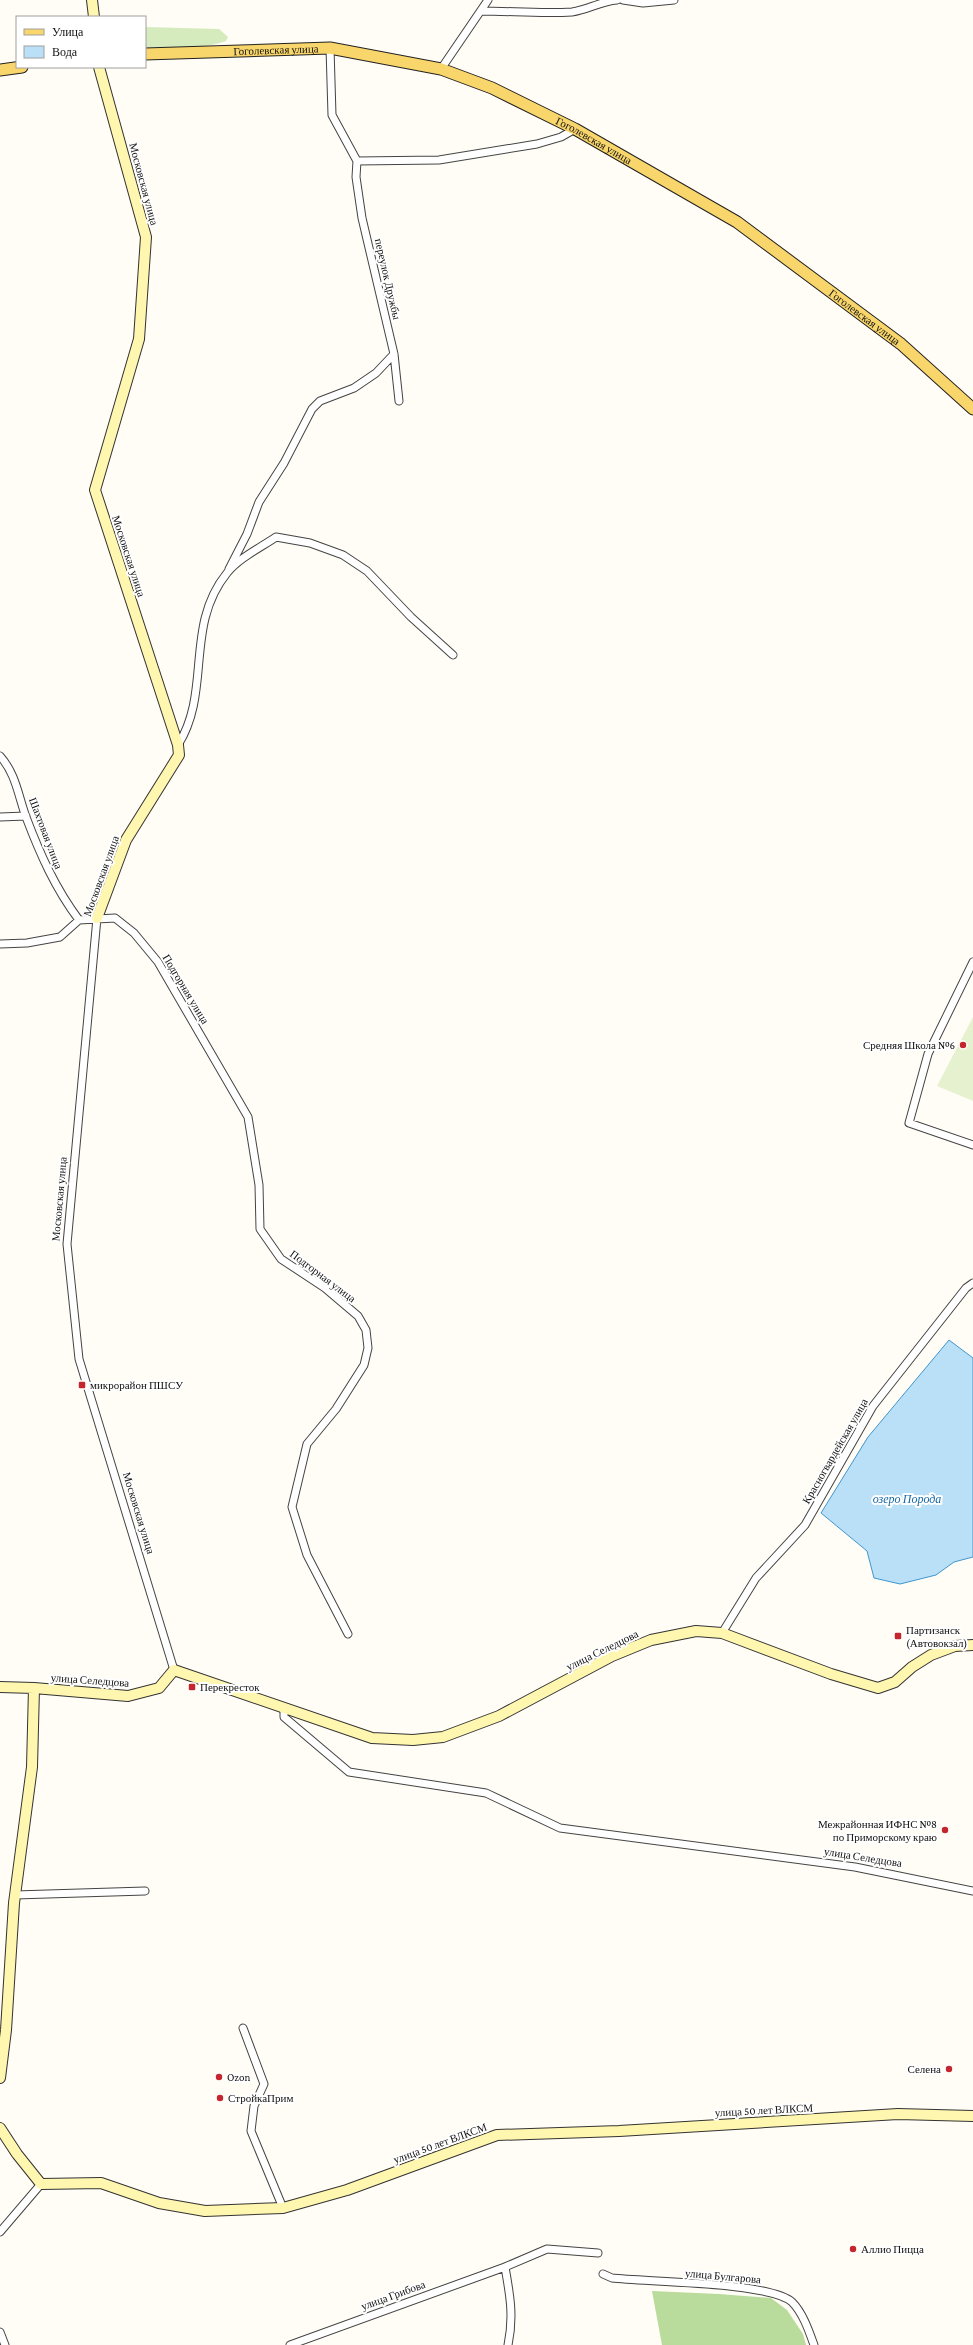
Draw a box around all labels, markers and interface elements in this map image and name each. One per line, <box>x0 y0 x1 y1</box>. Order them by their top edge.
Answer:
legend <box>16 16 146 68</box>
text: Улица <box>52 25 84 39</box>
street label: Гоголевская улица <box>233 42 319 57</box>
text: Вода <box>52 45 78 59</box>
street label: Гоголевская улица <box>554 114 634 166</box>
street label: Московская улица <box>127 141 161 227</box>
street label: переулок Дружбы <box>373 237 403 321</box>
street label: Гоголевская улица <box>827 287 903 347</box>
street label: Московская улица <box>110 514 148 598</box>
street label: Шахтовая улица <box>27 796 65 871</box>
street label: Московская улица <box>81 834 121 918</box>
street label: Подгорная улица <box>161 952 212 1026</box>
place label: Средняя Школа №6 <box>863 1039 955 1051</box>
marker: Средняя Школа №6 <box>958 1040 968 1050</box>
street label: Московская улица <box>49 1156 69 1242</box>
street label: Подгорная улица <box>288 1247 358 1305</box>
place label: микрорайон ПШСУ <box>90 1379 183 1391</box>
marker: микрорайон ПШСУ <box>77 1380 87 1390</box>
street label: Красногвардейская улица <box>800 1396 870 1506</box>
street label: Московская улица <box>121 1471 157 1555</box>
water label: озеро Порода <box>873 1492 941 1506</box>
place label: Партизанск (Автовокзал) <box>906 1624 967 1650</box>
street label: улица Селедцова <box>564 1627 640 1673</box>
marker: Партизанск (Автовокзал) <box>893 1631 903 1641</box>
street label: улица Селедцова <box>50 1671 130 1689</box>
place label: Перекресток <box>200 1681 260 1693</box>
marker: Перекресток <box>187 1682 197 1692</box>
place label: Межрайонная ИФНС №8 по Приморскому краю <box>818 1818 937 1843</box>
marker: Межрайонная ИФНС №8 по Приморскому краю <box>940 1825 950 1835</box>
street label: улица Селедцова <box>823 1845 903 1869</box>
place label: Селена <box>908 2063 941 2075</box>
marker: Селена <box>944 2064 954 2074</box>
place label: Ozon <box>227 2071 250 2083</box>
marker: Ozon <box>214 2072 224 2082</box>
place label: СтройкаПрим <box>228 2092 293 2104</box>
marker: СтройкаПрим <box>215 2093 225 2103</box>
street label: улица 50 лет ВЛКСМ <box>715 2101 814 2119</box>
street label: улица 50 лет ВЛКСМ <box>392 2120 489 2165</box>
place label: Аллио Пицца <box>861 2243 924 2255</box>
marker: Аллио Пицца <box>848 2244 858 2254</box>
street label: улица Булгарова <box>685 2267 762 2285</box>
street label: улица Грибова <box>359 2278 427 2312</box>

